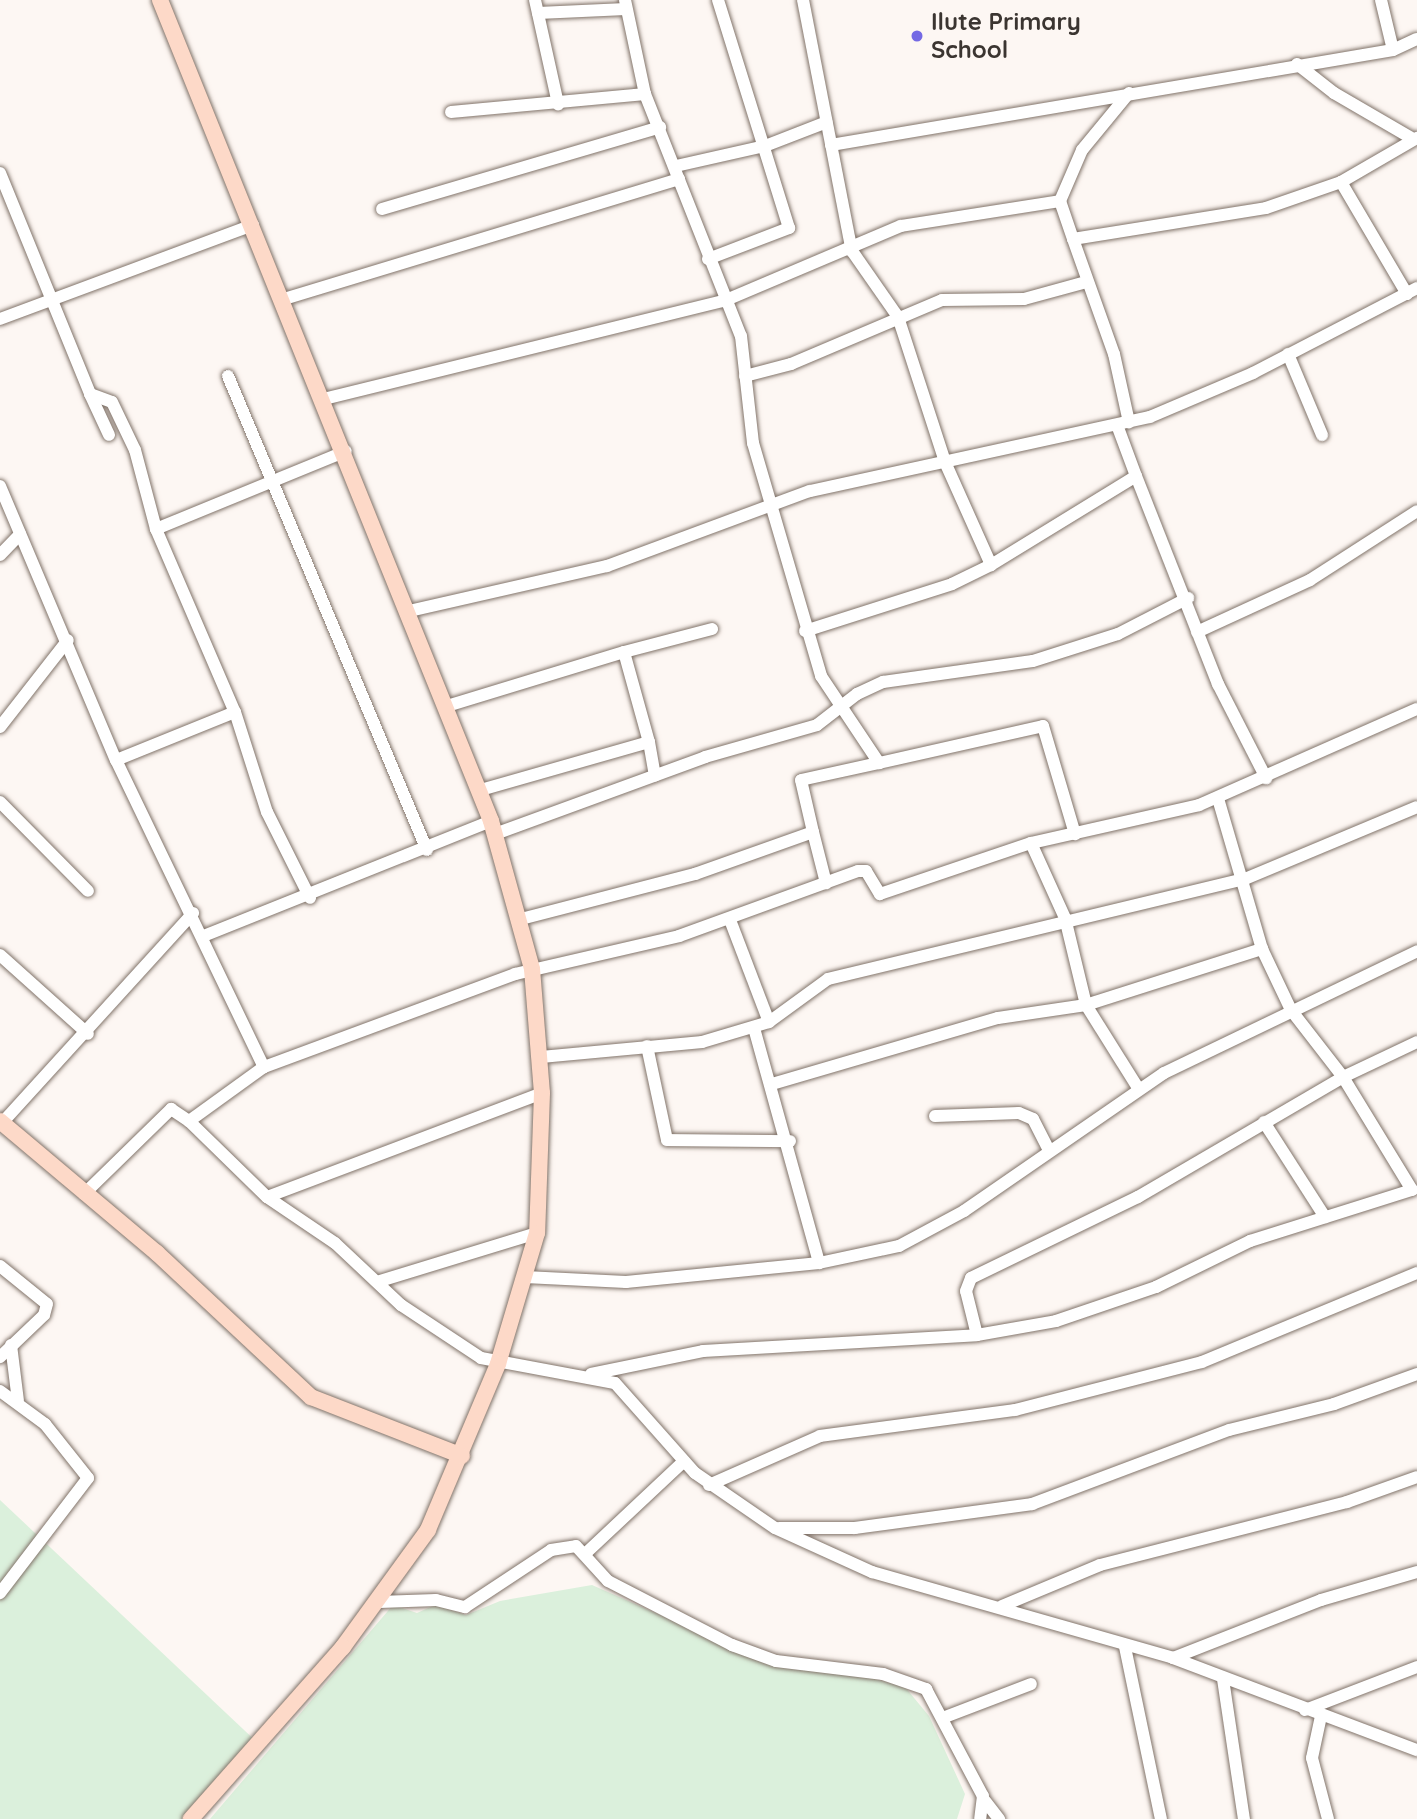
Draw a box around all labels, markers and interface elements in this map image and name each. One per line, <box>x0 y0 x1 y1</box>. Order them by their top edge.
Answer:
place label: Ilute Primary School <box>931 8 1081 64</box>
marker: Ilute Primary School <box>909 28 925 44</box>

